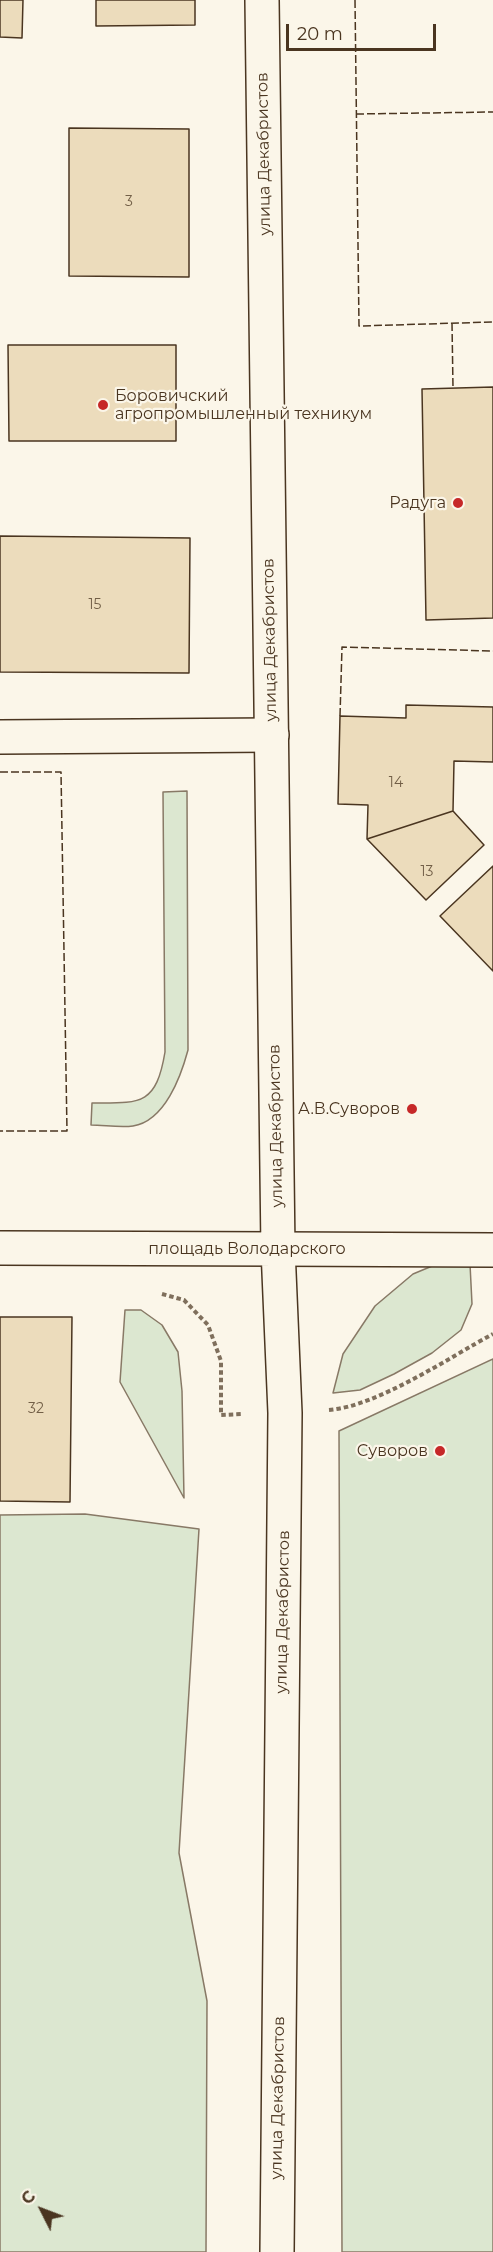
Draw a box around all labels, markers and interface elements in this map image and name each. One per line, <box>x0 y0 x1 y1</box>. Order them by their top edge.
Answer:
scale bar <box>289 12 439 50</box>
text: 20 m <box>297 23 343 45</box>
street label: улица Декабристов <box>253 72 275 236</box>
house number: 3 <box>125 194 133 210</box>
place label: Боровичский агропромышленный техникум <box>115 386 372 424</box>
marker: Боровичский агропромышленный техникум <box>96 398 110 412</box>
place label: Радуга <box>389 493 446 513</box>
marker: Радуга <box>451 496 465 510</box>
street label: улица Декабристов <box>259 558 281 722</box>
house number: 15 <box>89 597 101 613</box>
house number: 14 <box>389 775 403 791</box>
house number: 13 <box>421 864 433 880</box>
street label: улица Декабристов <box>265 1044 287 1208</box>
place label: А.В.Суворов <box>298 1099 400 1119</box>
marker: А.В.Суворов <box>405 1102 419 1116</box>
street label: площадь Володарского <box>148 1239 346 1259</box>
house number: 32 <box>28 1401 44 1417</box>
place label: Суворов <box>357 1441 428 1461</box>
marker: Суворов <box>433 1444 447 1458</box>
street label: улица Декабристов <box>272 1530 294 1694</box>
street label: улица Декабристов <box>267 2016 289 2180</box>
north arrow <box>12 2180 72 2240</box>
text: С <box>17 2187 39 2208</box>

